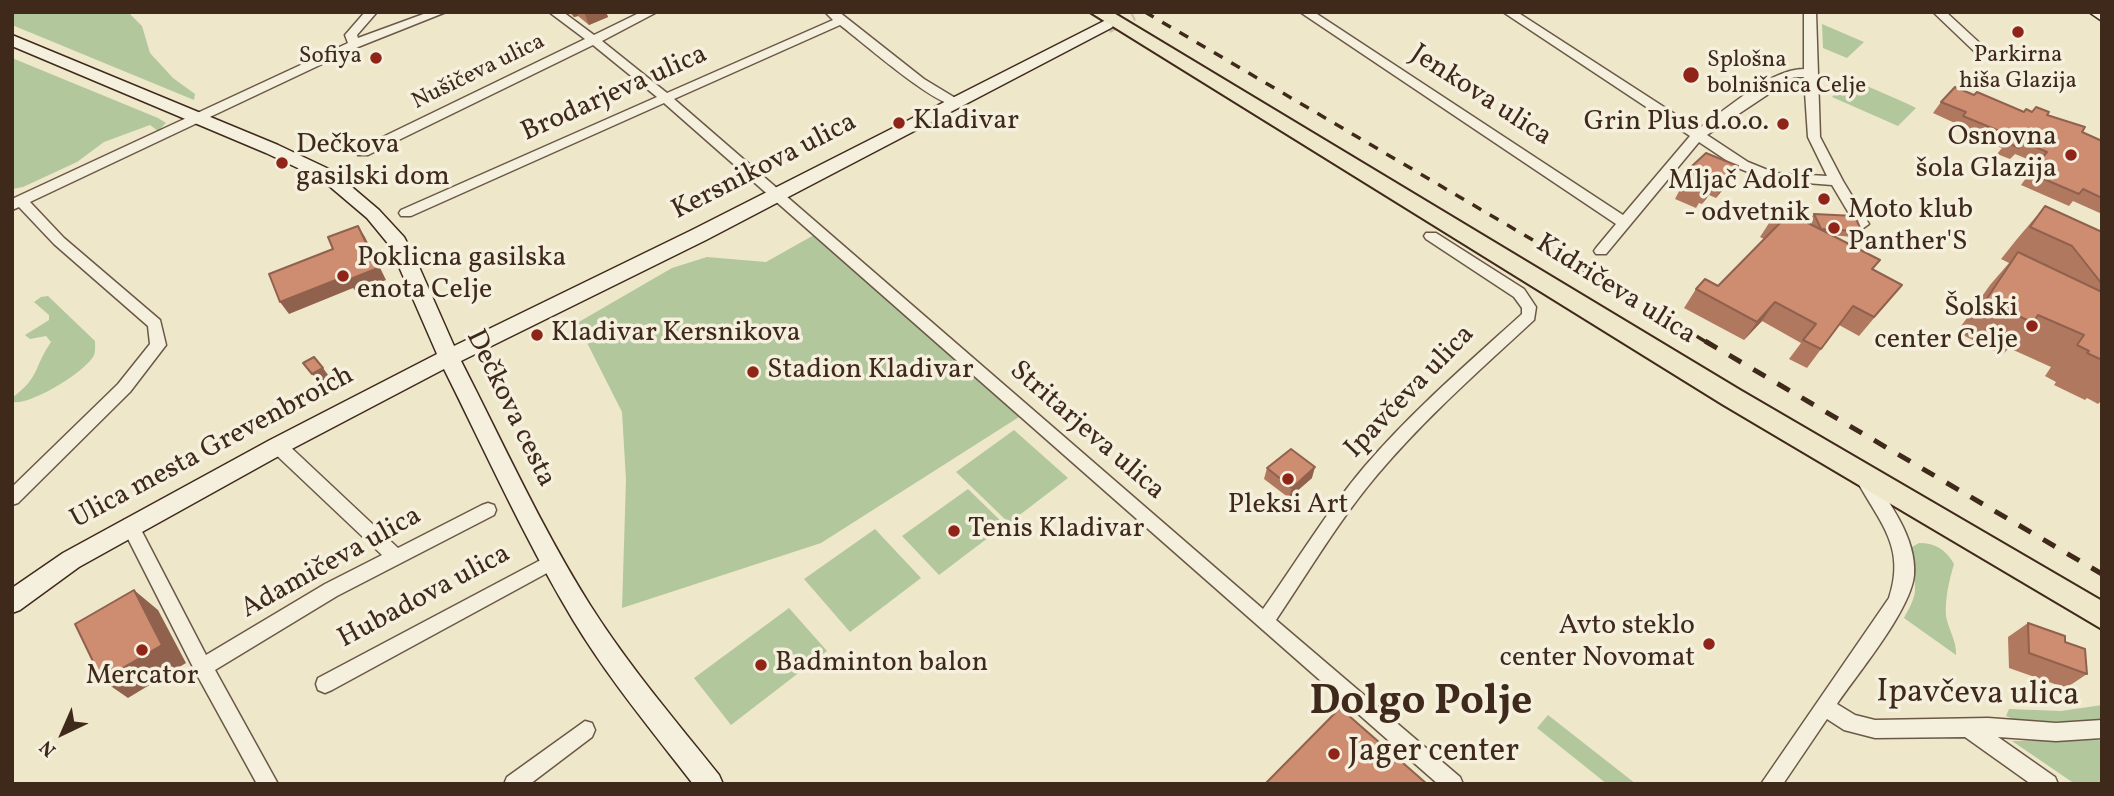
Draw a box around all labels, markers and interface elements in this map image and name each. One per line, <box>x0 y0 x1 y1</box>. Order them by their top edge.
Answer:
marker: Parkirna hiša Glazija <box>2010 24 2026 40</box>
street label: Nušičeva ulica <box>408 29 550 117</box>
street label: Brodarjeva ulica <box>517 39 713 151</box>
street label: Jenkova ulica <box>1403 39 1557 155</box>
place label: Parkirna hiša Glazija <box>1959 43 2077 97</box>
place label: Sofiya <box>299 44 362 72</box>
place label: Splošna bolnišnica Celje <box>1707 48 1866 102</box>
marker: Sofiya <box>368 50 384 66</box>
marker: Splošna bolnišnica Celje <box>1681 65 1701 85</box>
place label: Kladivar <box>913 106 1019 140</box>
street label: Kersnikova ulica <box>667 107 863 229</box>
place label: Grin Plus d.o.o. <box>1584 107 1769 141</box>
marker: Kladivar <box>891 115 907 131</box>
marker: Grin Plus d.o.o. <box>1775 116 1791 132</box>
place label: Osnovna šola Glazija <box>1916 122 2057 188</box>
place label: Dečkova gasilski dom <box>296 130 450 196</box>
marker: Osnovna šola Glazija <box>2063 147 2079 163</box>
marker: Dečkova gasilski dom <box>274 155 290 171</box>
place label: Mljač Adolf - odvetnik <box>1668 166 1810 232</box>
marker: Mljač Adolf - odvetnik <box>1816 191 1832 207</box>
place label: Moto klub Panther'S <box>1848 195 1973 261</box>
marker: Moto klub Panther'S <box>1826 220 1842 236</box>
street label: Kidričeva ulica <box>1529 228 1701 354</box>
place label: Poklicna gasilska enota Celje <box>357 243 566 309</box>
marker: Poklicna gasilska enota Celje <box>335 268 351 284</box>
place label: Šolski center Celje <box>1874 293 2018 359</box>
place label: Kladivar Kersnikova <box>551 318 801 352</box>
marker: Šolski center Celje <box>2024 318 2040 334</box>
street label: Ipavčeva ulica <box>1339 319 1483 467</box>
street label: Dečkova cesta <box>456 325 562 493</box>
marker: Kladivar Kersnikova <box>529 327 545 343</box>
place label: Stadion Kladivar <box>767 355 974 389</box>
street label: Stritarjeva ulica <box>1001 355 1171 509</box>
street label: Ulica mesta Grevenbroich <box>66 360 360 538</box>
marker: Stadion Kladivar <box>745 364 761 380</box>
marker: Pleksi Art <box>1280 471 1296 487</box>
place label: Pleksi Art <box>1228 490 1348 524</box>
street label: Adamičeva ulica <box>236 501 428 627</box>
place label: Tenis Kladivar <box>968 514 1144 548</box>
marker: Tenis Kladivar <box>946 523 962 539</box>
street label: Hubadova ulica <box>333 539 517 657</box>
place label: Avto steklo center Novomat <box>1499 611 1695 677</box>
marker: Avto steklo center Novomat <box>1701 636 1717 652</box>
marker: Mercator <box>134 642 150 658</box>
place label: Badminton balon <box>775 648 988 682</box>
marker: Badminton balon <box>753 657 769 673</box>
place label: Mercator <box>86 661 198 695</box>
street label: Ipavčeva ulica <box>1876 674 2080 718</box>
district label: Dolgo Polje <box>1309 680 1533 730</box>
north arrow <box>28 698 98 768</box>
text: N <box>34 734 62 762</box>
place label: Jager center <box>1348 734 1519 774</box>
marker: Jager center <box>1326 746 1342 762</box>

